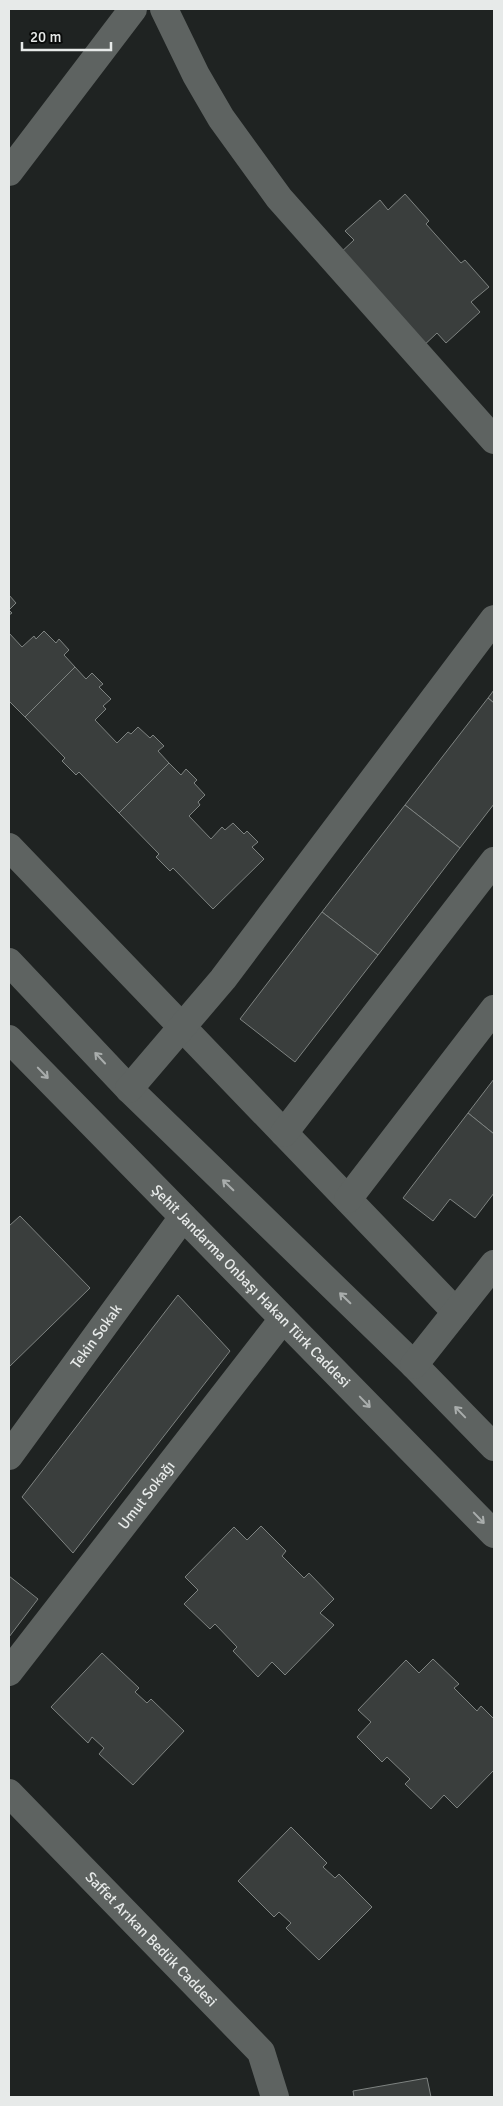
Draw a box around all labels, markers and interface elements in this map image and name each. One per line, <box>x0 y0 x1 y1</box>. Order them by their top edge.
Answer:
scale bar <box>22 20 111 52</box>
text: 20 m <box>30 28 61 46</box>
one-way arrow <box>94 1052 106 1065</box>
one-way arrow <box>37 1067 49 1080</box>
one-way arrow <box>222 1179 234 1191</box>
street label: Şehit Jandarma Onbaşı Hakan Türk Caddesi <box>148 1181 354 1391</box>
one-way arrow <box>338 1292 351 1304</box>
street label: Tekin Sokak <box>67 1300 126 1372</box>
one-way arrow <box>359 1396 371 1408</box>
one-way arrow <box>454 1406 466 1419</box>
street label: Umut Sokağı <box>114 1457 179 1533</box>
one-way arrow <box>473 1512 485 1524</box>
street label: Saffet Arıkan Bedük Caddesi <box>82 1868 221 2010</box>

